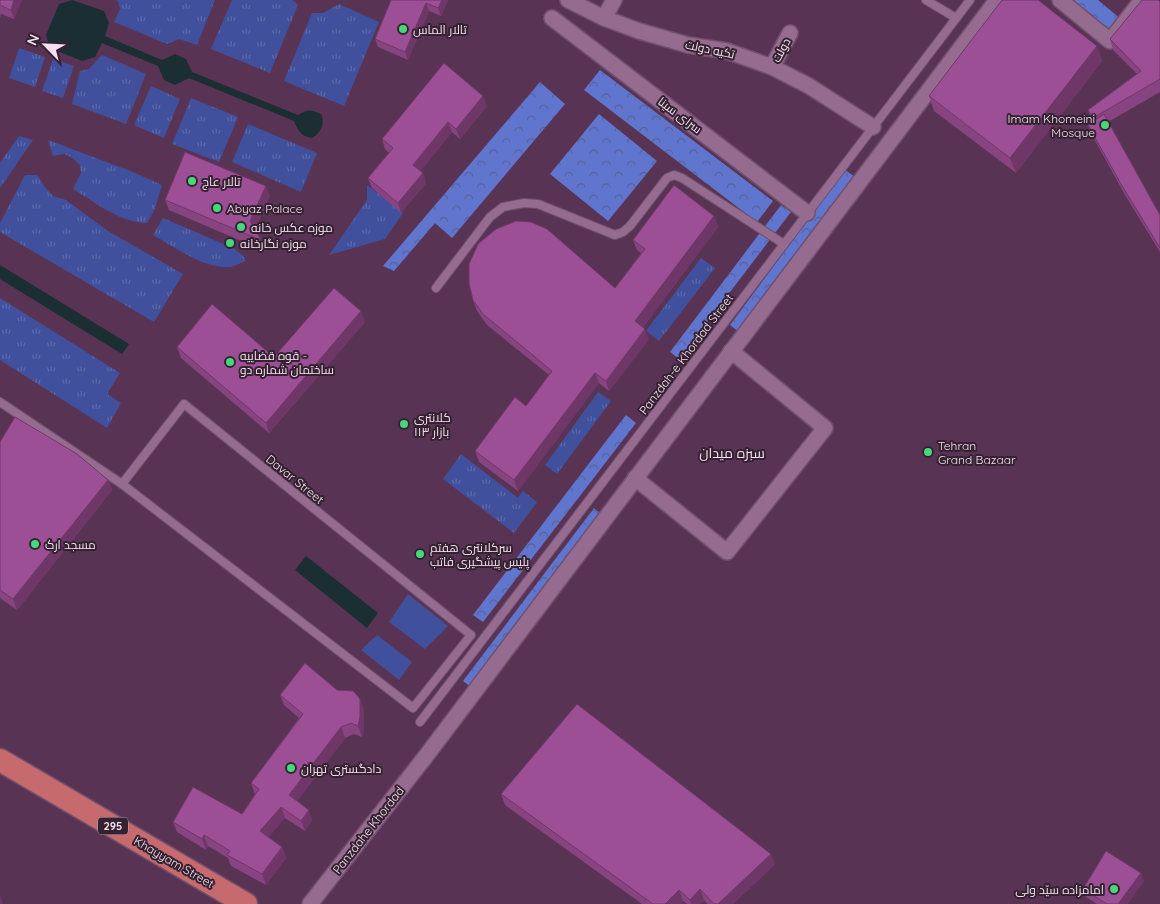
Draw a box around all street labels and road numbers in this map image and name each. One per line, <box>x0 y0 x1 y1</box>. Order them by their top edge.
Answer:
street label: دولت <box>768 35 794 65</box>
street label: تکیه دولت <box>684 36 737 62</box>
street label: سرای سینا <box>655 94 705 136</box>
street label: Panzdah-e Khordad Street <box>636 291 736 417</box>
street label: Davar Street <box>263 451 327 507</box>
street label: Panzdahe Khordad <box>329 783 407 877</box>
road number: 295 <box>98 818 128 834</box>
street label: Khayyam Street <box>131 833 217 891</box>

